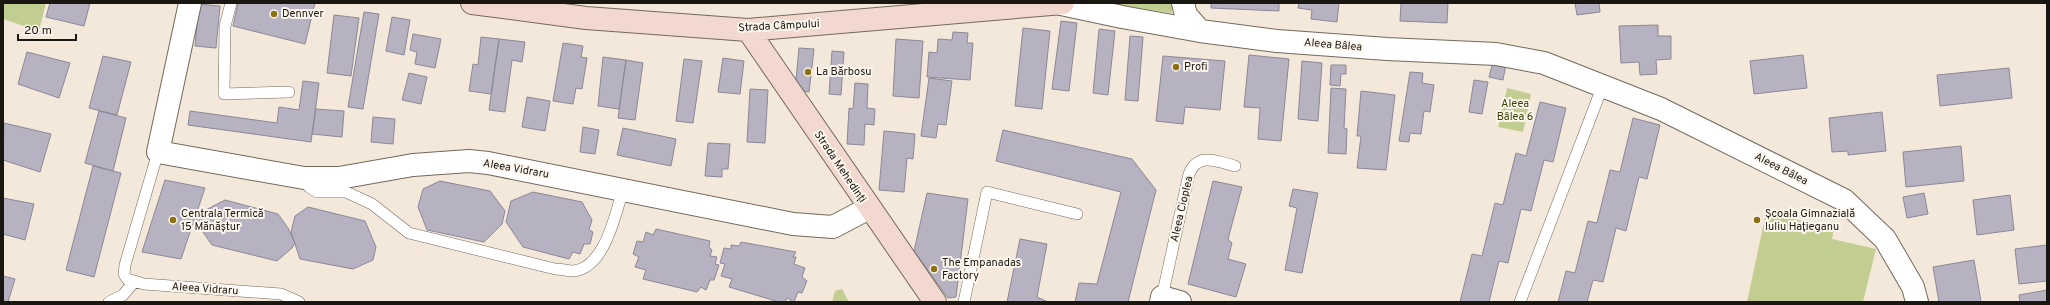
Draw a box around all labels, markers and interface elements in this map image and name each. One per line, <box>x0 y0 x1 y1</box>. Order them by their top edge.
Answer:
place label: Dennver <box>282 7 325 21</box>
marker: Dennver <box>269 9 279 19</box>
scale bar <box>18 16 76 42</box>
street label: Strada Câmpului <box>738 17 820 35</box>
text: 20 m <box>24 23 52 39</box>
street label: Aleea Bâlea <box>1303 35 1363 55</box>
place label: Profi <box>1184 60 1207 74</box>
marker: Profi <box>1171 62 1181 72</box>
place label: La Bărbosu <box>816 65 871 79</box>
marker: La Bărbosu <box>803 67 813 77</box>
park label: Aleea Bâlea 6 <box>1497 97 1533 124</box>
street label: Strada Mehedinți <box>811 128 869 206</box>
street label: Aleea Bâlea <box>1752 150 1810 189</box>
street label: Aleea Vidraru <box>482 156 550 182</box>
street label: Aleea Cioplea <box>1168 174 1196 243</box>
place label: Centrala Termică 15 Mănăștur <box>181 207 264 234</box>
place label: Școala Gimnazială Iuliu Hațieganu <box>1765 207 1855 234</box>
marker: Centrala Termică 15 Mănăștur <box>168 215 178 225</box>
marker: Școala Gimnazială Iuliu Hațieganu <box>1752 215 1762 225</box>
place label: The Empanadas Factory <box>942 256 1021 283</box>
marker: The Empanadas Factory <box>929 264 939 274</box>
street label: Aleea Vidraru <box>171 280 239 298</box>

